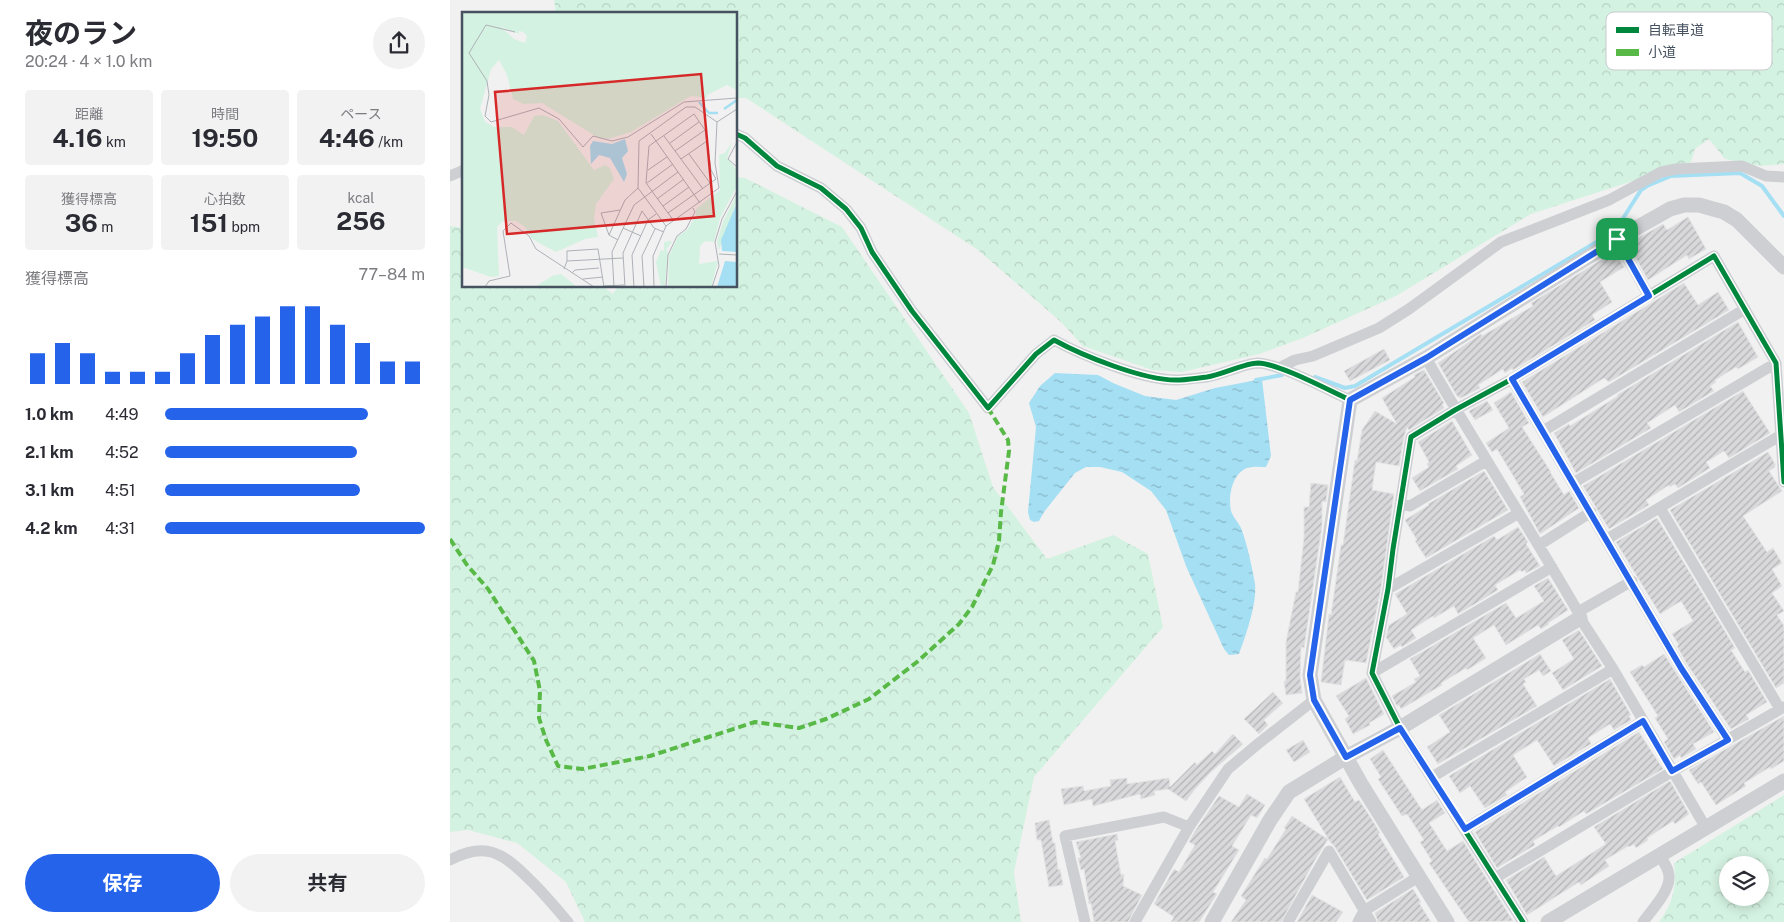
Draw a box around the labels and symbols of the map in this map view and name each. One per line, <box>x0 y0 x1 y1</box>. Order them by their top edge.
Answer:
inset map <box>462 12 738 288</box>
legend <box>1606 12 1772 70</box>
text: 自転車道 <box>1648 22 1704 38</box>
text: 小道 <box>1648 44 1676 60</box>
pin <box>1596 218 1638 260</box>

